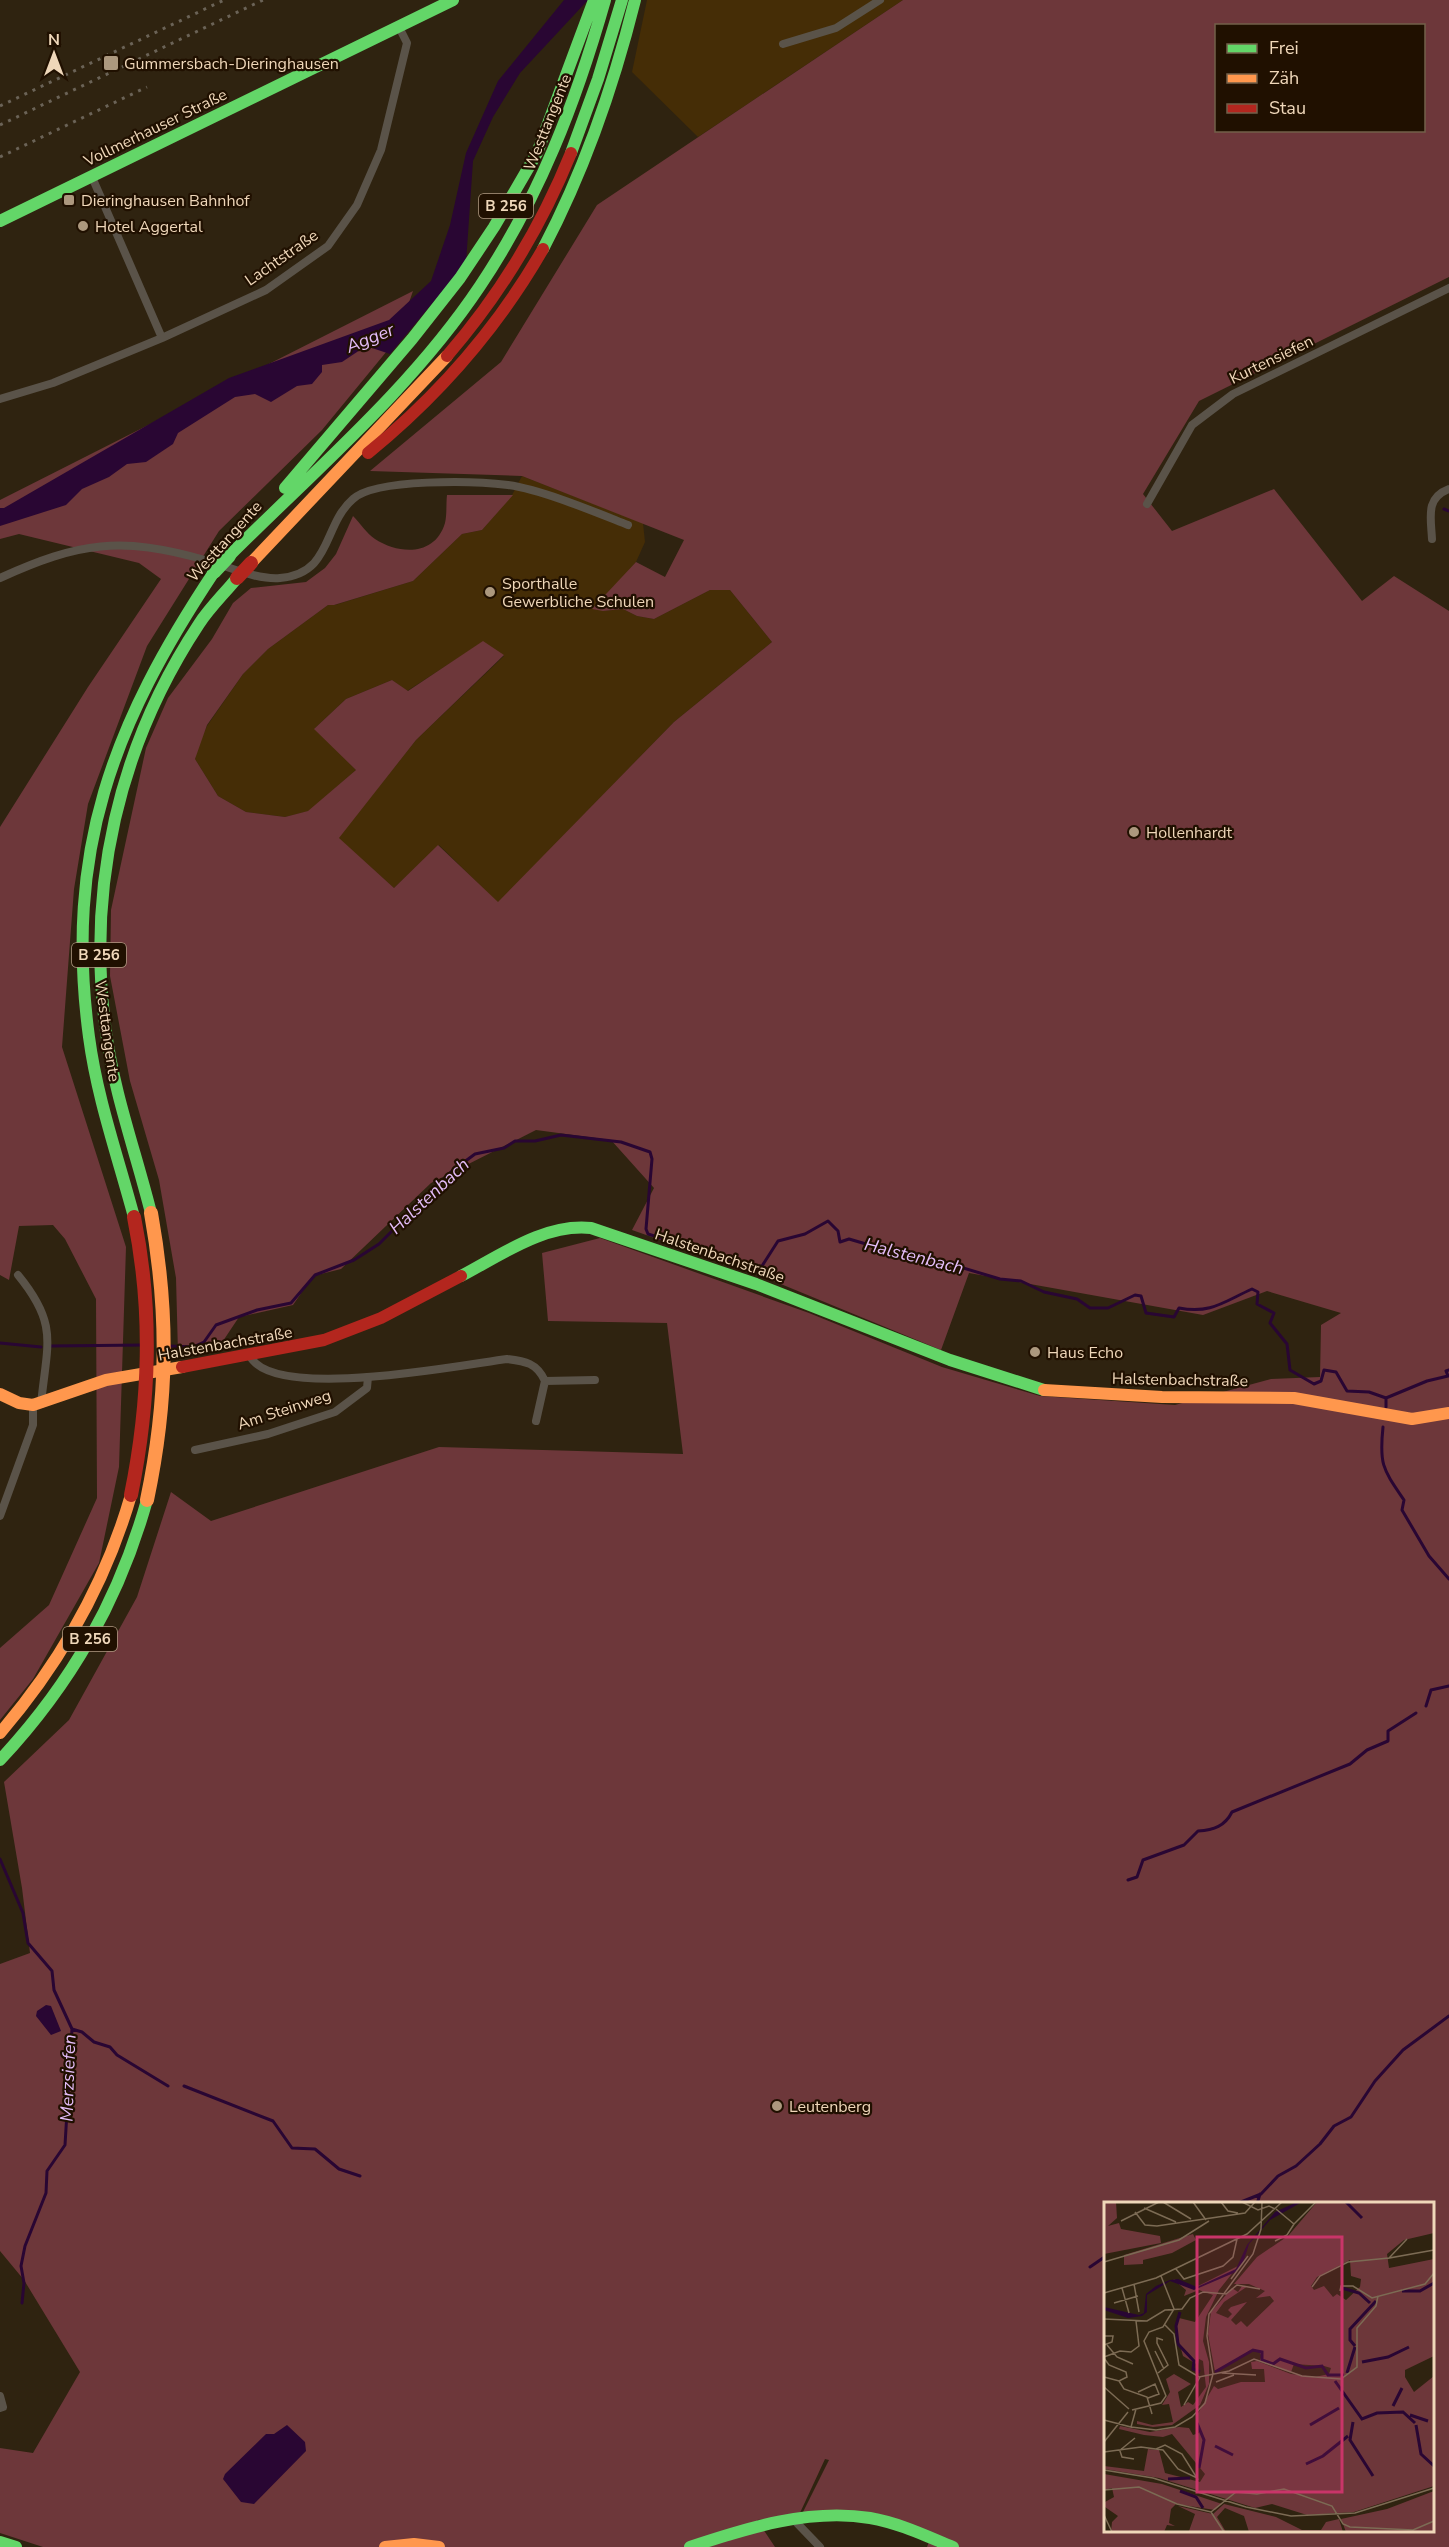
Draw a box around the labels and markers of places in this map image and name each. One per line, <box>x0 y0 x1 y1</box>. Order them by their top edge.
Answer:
place label: Gummersbach-Dieringhausen <box>124 53 339 75</box>
marker: Gummersbach-Dieringhausen <box>102 54 120 72</box>
place label: Dieringhausen Bahnhof <box>81 190 250 212</box>
marker: Dieringhausen Bahnhof <box>62 193 76 207</box>
place label: Hotel Aggertal <box>95 216 203 238</box>
marker: Hotel Aggertal <box>76 219 90 233</box>
place label: Sporthalle Gewerbliche Schulen <box>502 573 654 613</box>
marker: Sporthalle Gewerbliche Schulen <box>483 585 497 599</box>
place label: Hollenhardt <box>1146 822 1233 844</box>
marker: Hollenhardt <box>1127 825 1141 839</box>
place label: Haus Echo <box>1047 1342 1123 1364</box>
marker: Haus Echo <box>1028 1345 1042 1359</box>
place label: Leutenberg <box>789 2096 871 2118</box>
marker: Leutenberg <box>770 2099 784 2113</box>

